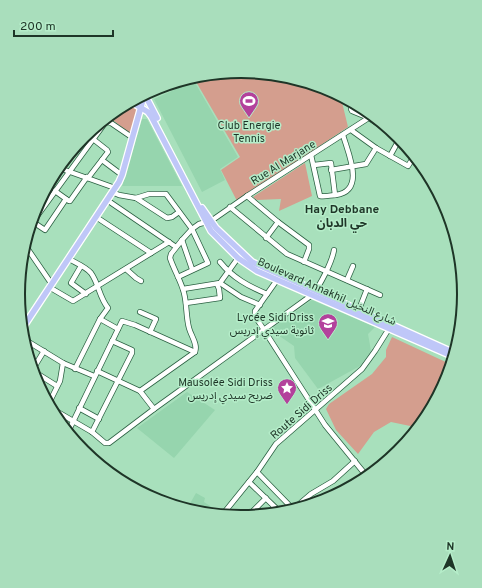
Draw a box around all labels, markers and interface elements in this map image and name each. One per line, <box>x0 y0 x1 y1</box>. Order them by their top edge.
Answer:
scale bar <box>14 12 113 38</box>
text: 200 m <box>20 19 56 35</box>
sports icon: Club Energie Tennis <box>238 90 260 118</box>
place label: Club Energie Tennis <box>218 119 280 146</box>
street label: Rue Al Marjane <box>248 137 319 188</box>
district label: Hay Debbane حي الدبان <box>305 202 380 233</box>
street label: Boulevard Annakhil شارع النخيل <box>255 255 399 329</box>
place label: Lycée Sidi Driss ثانوية سيدي إدريس <box>230 311 314 340</box>
school or university icon: Lycée Sidi Driss ثانوية سيدي إدريس <box>317 312 339 340</box>
place label: Mausolée Sidi Driss ضريح سيدي إدريس <box>178 376 273 405</box>
place icon: Mausolée Sidi Driss ضريح سيدي إدريس <box>276 377 298 405</box>
street label: Route Sidi Driss <box>268 381 336 443</box>
north arrow <box>430 536 470 576</box>
text: N <box>446 540 455 554</box>

